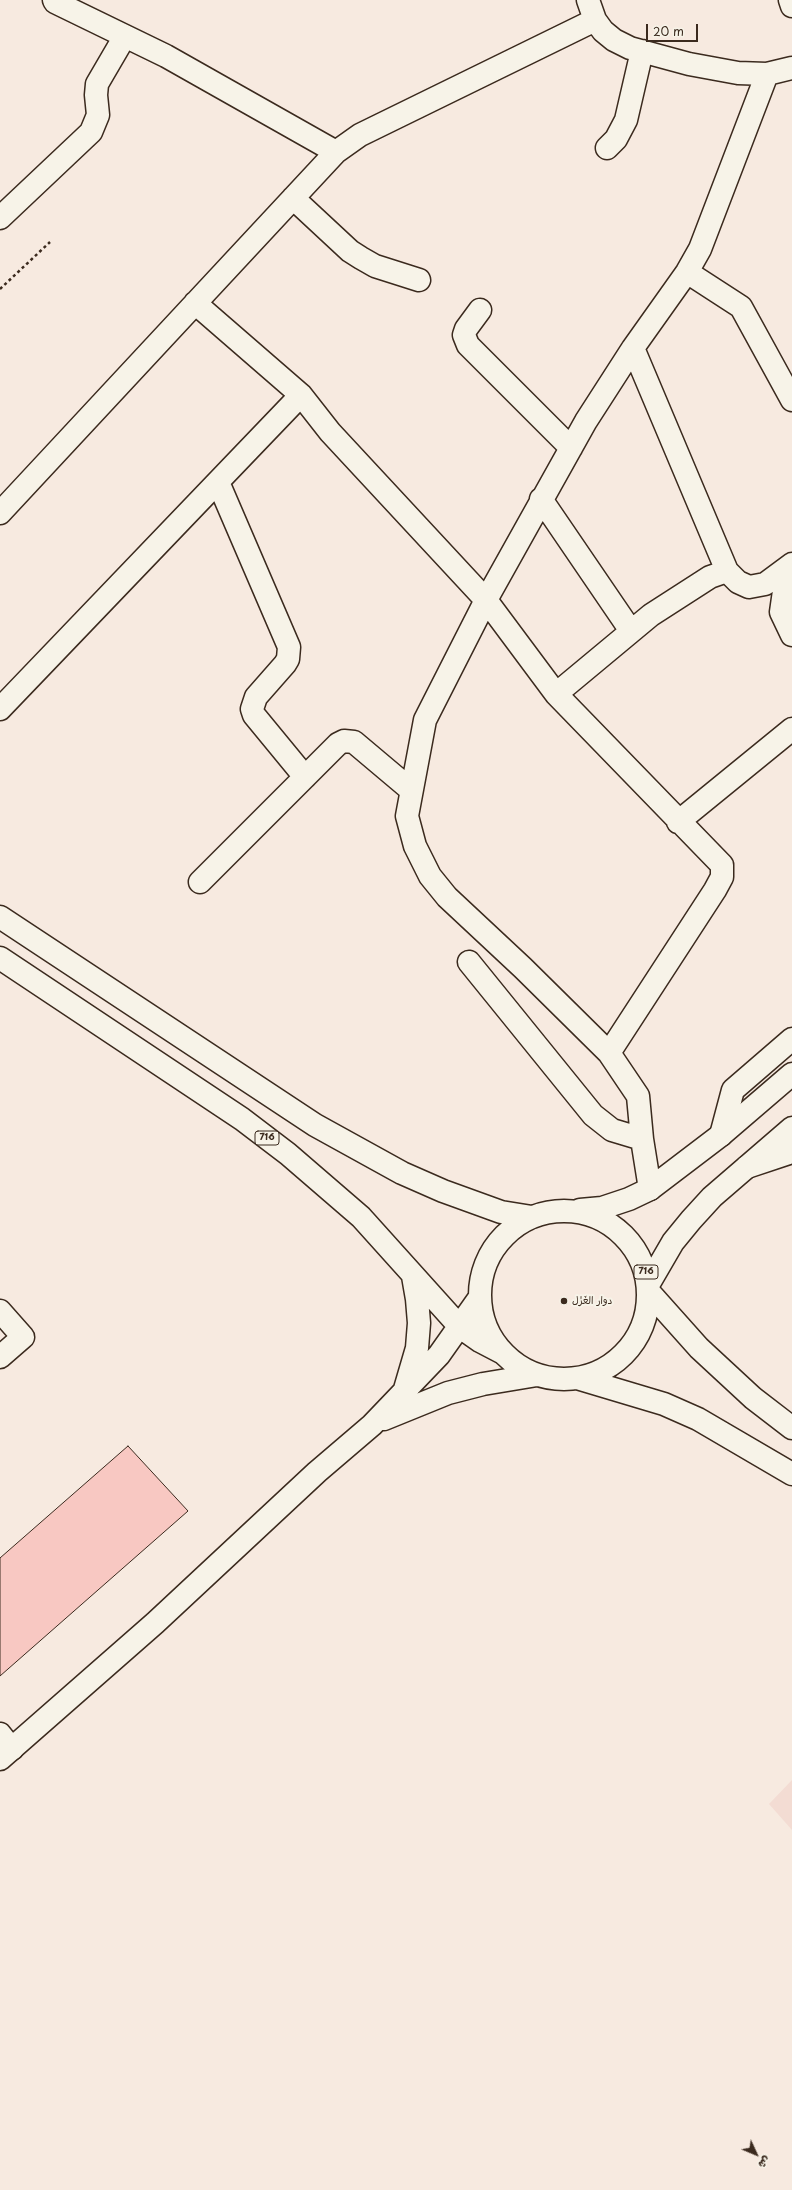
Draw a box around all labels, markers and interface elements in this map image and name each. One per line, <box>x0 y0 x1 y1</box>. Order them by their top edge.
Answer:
scale bar <box>648 16 700 42</box>
text: 20 m <box>653 22 684 40</box>
road number: 716 <box>255 1131 279 1145</box>
road number: 716 <box>634 1265 658 1279</box>
place label: دوار الغَزْل <box>572 1295 612 1307</box>
marker: دوار الغَزْل <box>559 1296 569 1306</box>
north arrow <box>736 2134 776 2174</box>
text: ش <box>755 2152 775 2173</box>

